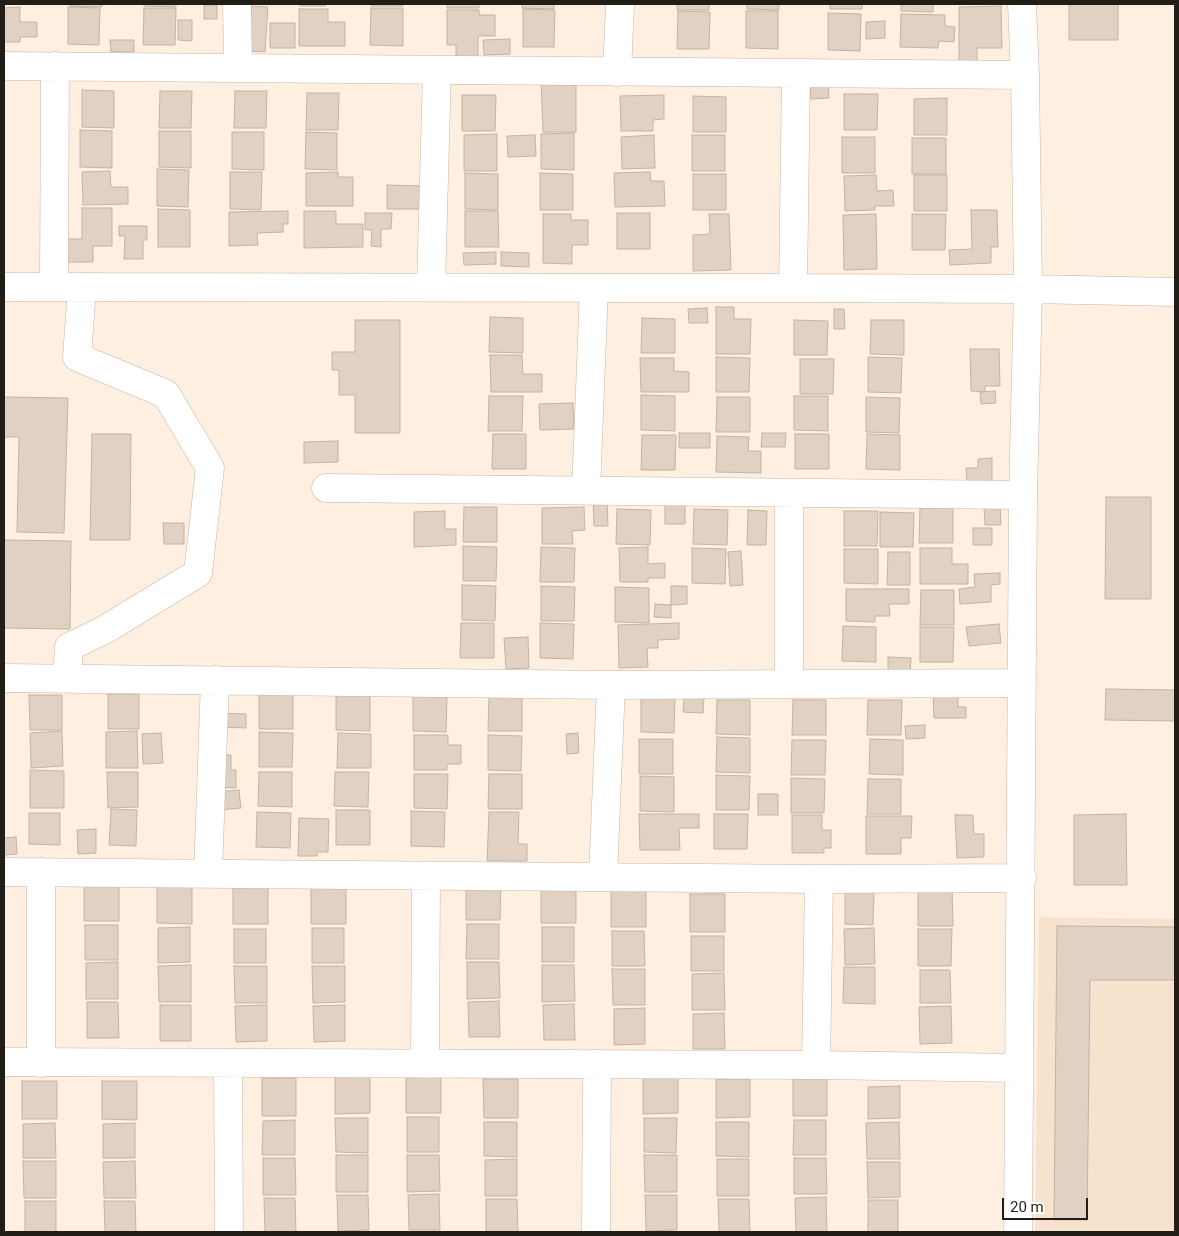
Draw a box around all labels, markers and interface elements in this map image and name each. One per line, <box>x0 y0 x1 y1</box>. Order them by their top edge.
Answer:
scale bar <box>1004 1188 1090 1220</box>
text: 20 m <box>1010 1198 1044 1216</box>

